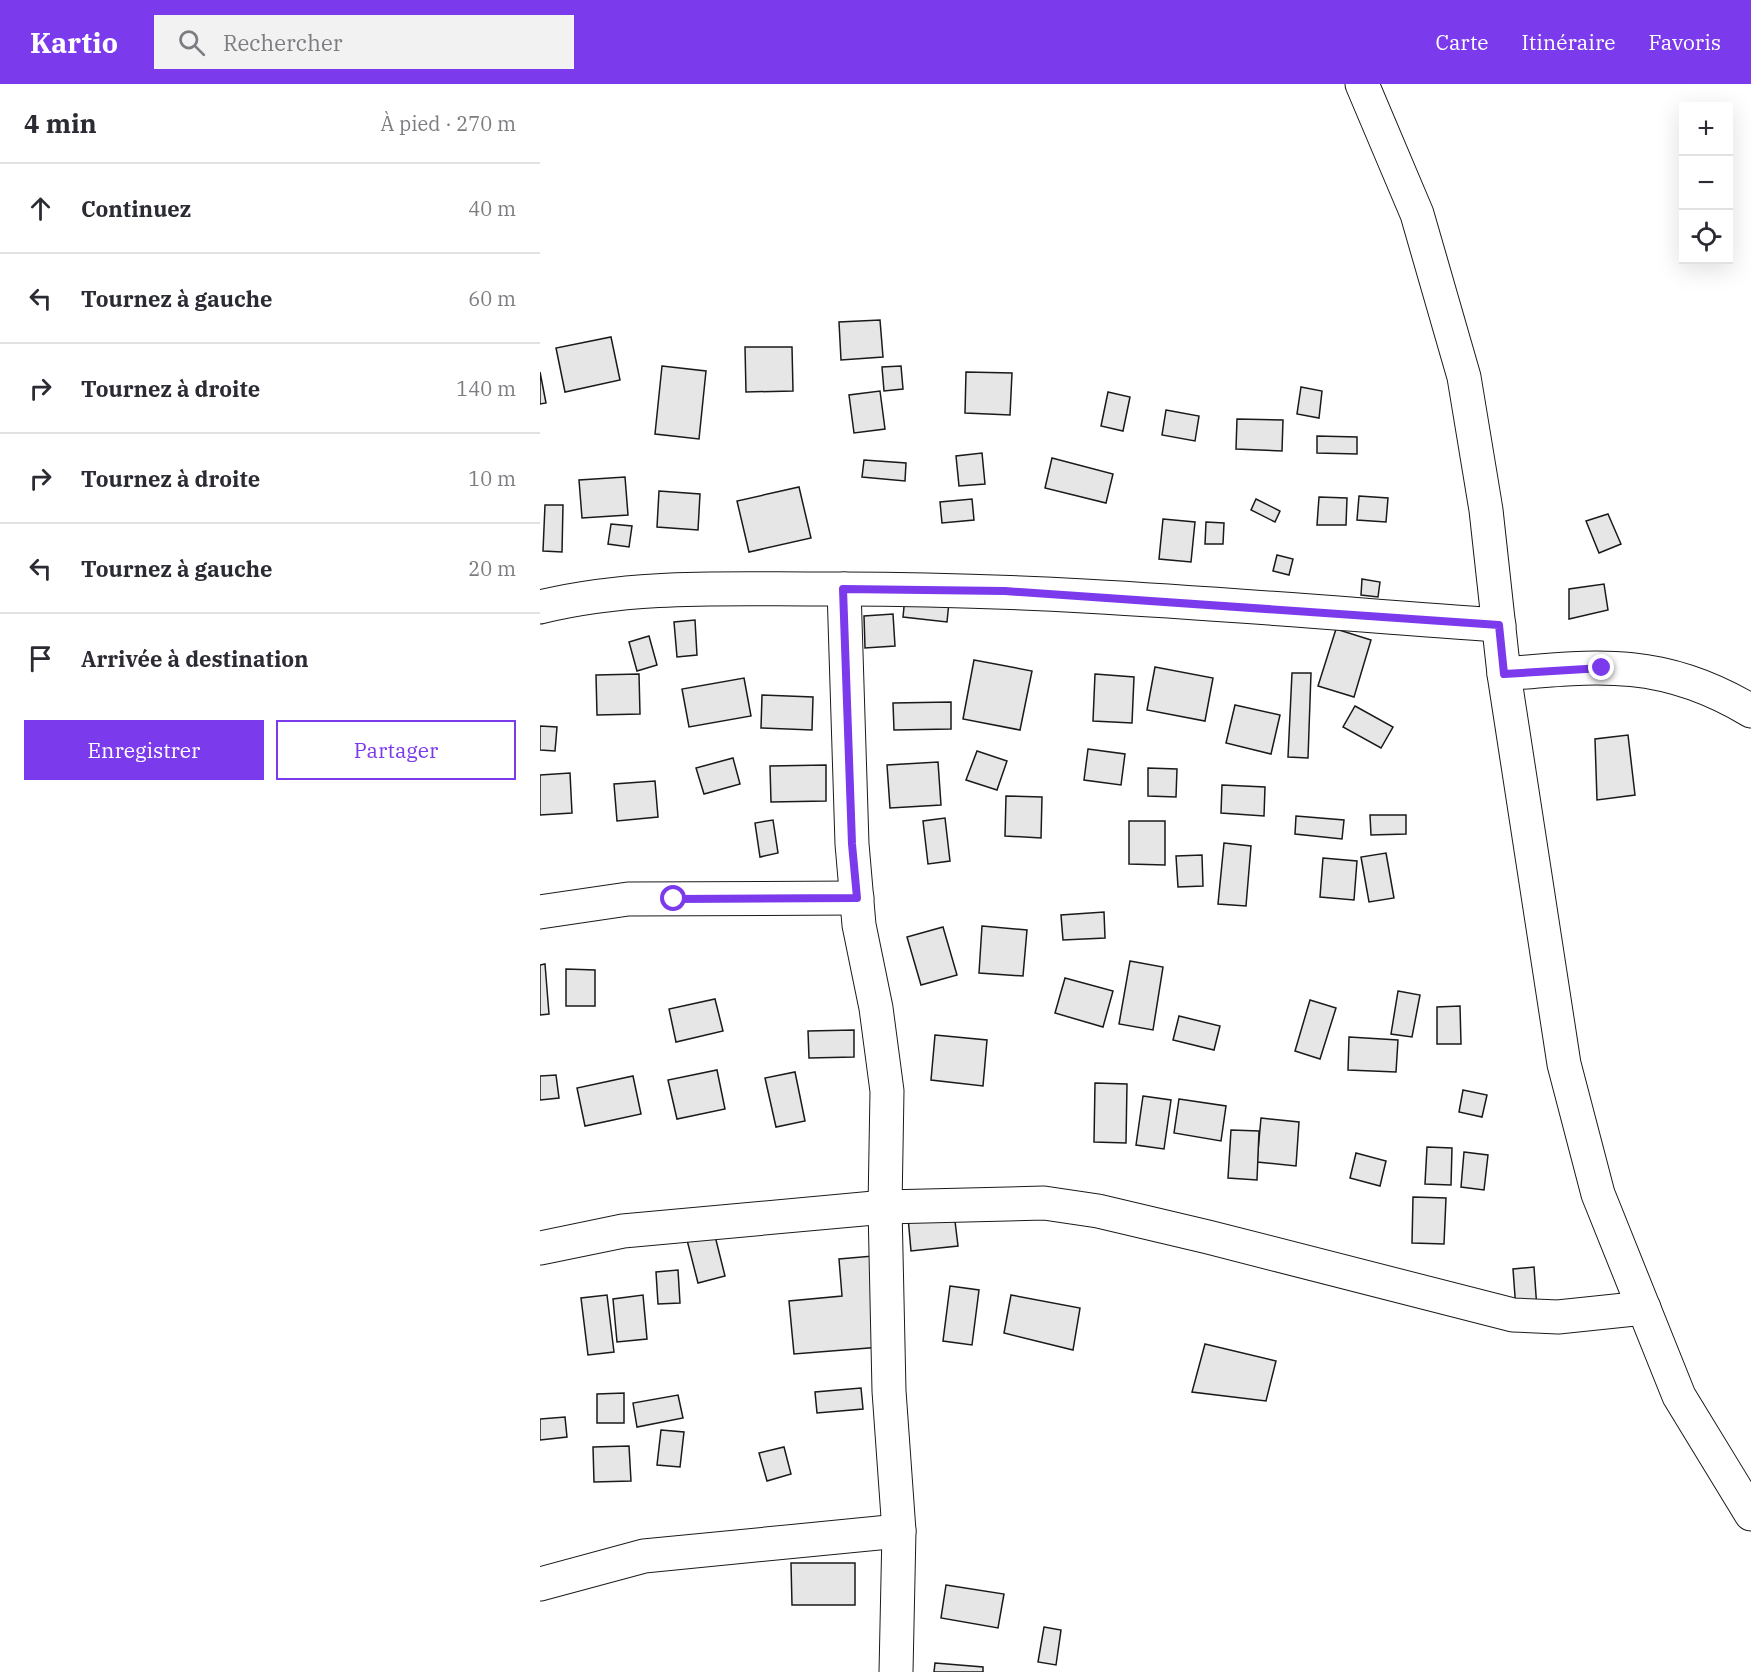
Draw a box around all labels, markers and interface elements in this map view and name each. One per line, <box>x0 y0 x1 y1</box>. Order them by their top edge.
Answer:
search box <box>154 15 574 69</box>
text: Kartio <box>30 24 118 61</box>
icon: search <box>175 26 208 59</box>
text: Rechercher <box>223 28 342 57</box>
text: Carte <box>1435 28 1489 56</box>
text: Itinéraire <box>1522 28 1615 56</box>
text: Favoris <box>1648 28 1721 56</box>
map controls <box>1679 102 1733 264</box>
button: + <box>1679 102 1733 156</box>
text: 4 min <box>24 106 97 140</box>
text: À pied · 270 m <box>381 110 516 137</box>
button: − <box>1679 156 1733 210</box>
icon: ahead <box>24 192 57 225</box>
text: Continuez <box>81 194 191 223</box>
text: 40 m <box>468 195 516 222</box>
button: locate <box>1679 210 1733 264</box>
icon: left <box>24 282 57 315</box>
text: Tournez à gauche <box>81 284 272 313</box>
text: 60 m <box>468 285 516 312</box>
icon: right <box>24 372 57 405</box>
text: Tournez à droite <box>81 374 260 403</box>
text: 140 m <box>456 375 516 402</box>
icon: right <box>24 462 57 495</box>
text: Tournez à droite <box>81 464 260 493</box>
text: 10 m <box>468 465 516 492</box>
icon: left <box>24 552 57 585</box>
text: Tournez à gauche <box>81 554 272 583</box>
text: 20 m <box>468 555 516 582</box>
icon: arrive <box>24 642 57 675</box>
text: Arrivée à destination <box>81 644 309 673</box>
route end <box>1588 654 1614 680</box>
button: Enregistrer <box>24 720 264 780</box>
button: Partager <box>276 720 516 780</box>
route start <box>660 885 686 911</box>

